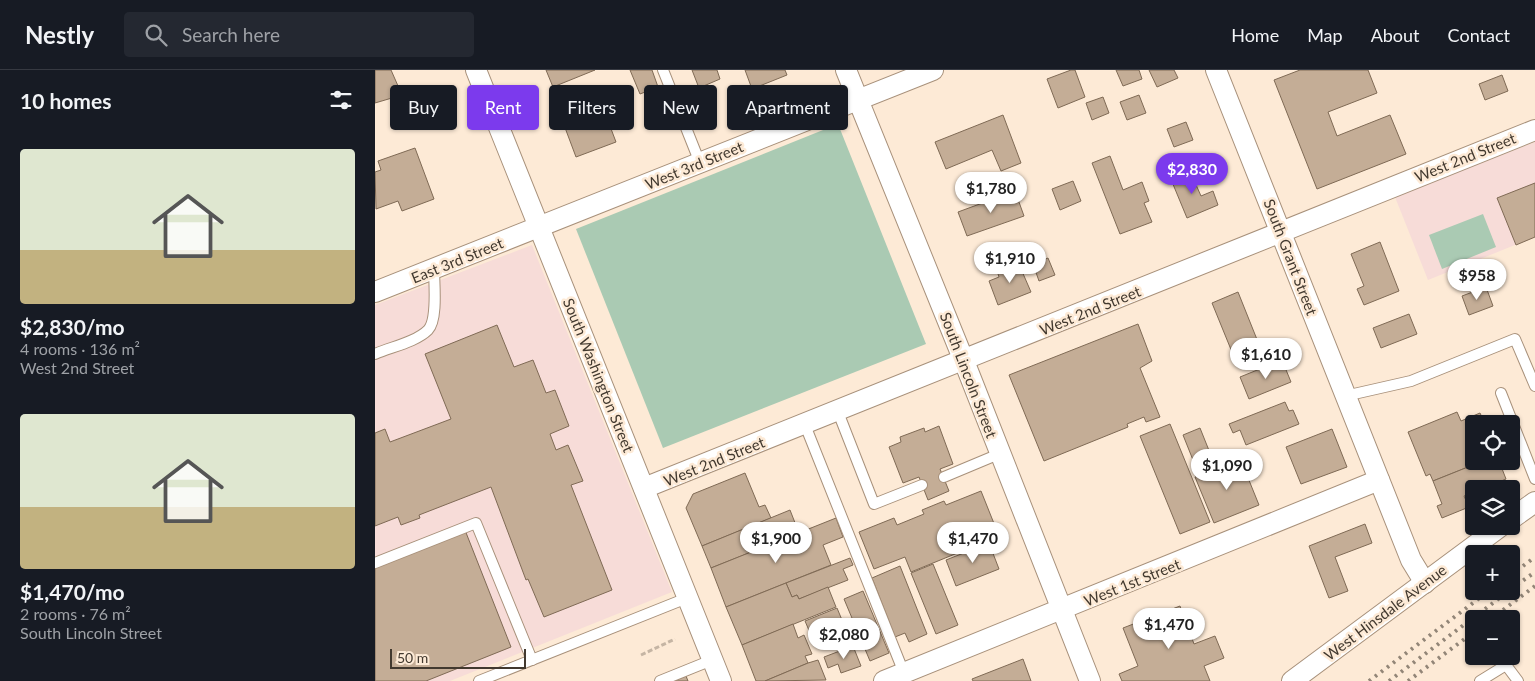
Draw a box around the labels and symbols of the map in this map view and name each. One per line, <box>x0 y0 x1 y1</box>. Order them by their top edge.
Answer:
street label: West 2nd Street <box>1412 128 1519 185</box>
street label: West 3rd Street <box>642 137 746 193</box>
pin: $2,830 <box>1151 152 1233 195</box>
pin: $1,780 <box>950 172 1032 214</box>
street label: South Grant Street <box>1261 196 1322 318</box>
street label: East 3rd Street <box>409 233 506 287</box>
pin: $1,910 <box>969 242 1051 284</box>
pin: $958 <box>1447 258 1507 301</box>
street label: West 2nd Street <box>1037 281 1144 338</box>
street label: South Washington Street <box>560 295 638 455</box>
street label: South Lincoln Street <box>937 310 1001 441</box>
pin: $1,610 <box>1225 338 1307 380</box>
street label: West 2nd Street <box>661 432 768 489</box>
pin: $1,090 <box>1186 448 1268 491</box>
pin: $1,900 <box>735 522 817 564</box>
pin: $1,470 <box>932 522 1014 564</box>
street label: West 1st Street <box>1081 554 1183 609</box>
street label: West Hinsdale Avenue <box>1320 560 1450 664</box>
pin: $1,470 <box>1128 608 1210 650</box>
pin: $2,080 <box>803 618 885 660</box>
scale bar <box>390 646 526 669</box>

